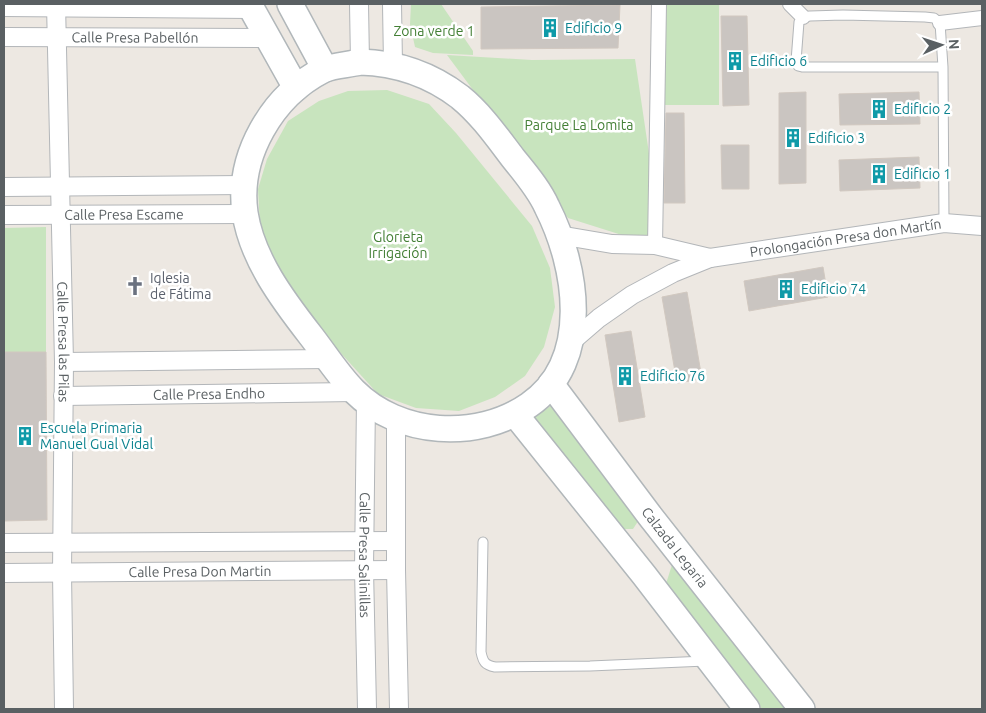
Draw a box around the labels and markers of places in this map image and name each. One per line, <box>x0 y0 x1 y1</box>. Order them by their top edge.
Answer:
building icon: Edificio 9 <box>539 17 561 39</box>
place label: Edificio 9 <box>565 20 622 36</box>
building icon: Edificio 6 <box>724 50 746 72</box>
place label: Edificio 6 <box>750 53 807 69</box>
building icon: Edificio 2 <box>868 98 890 120</box>
place label: Edificio 2 <box>894 101 951 117</box>
building icon: Edificio 3 <box>782 127 804 149</box>
place label: Edificio 3 <box>808 130 865 146</box>
building icon: Edificio 1 <box>868 163 890 185</box>
place label: Edificio 1 <box>894 166 951 182</box>
place label: Iglesia de Fátima <box>150 270 211 302</box>
church icon: Iglesia de Fátima <box>124 275 146 297</box>
building icon: Edificio 74 <box>775 278 797 300</box>
place label: Edificio 74 <box>801 281 866 297</box>
building icon: Edificio 76 <box>614 365 636 387</box>
place label: Edificio 76 <box>640 368 705 384</box>
place label: Escuela Primaria Manuel Gual Vidal <box>40 420 153 452</box>
building icon: Escuela Primaria Manuel Gual Vidal <box>14 425 36 447</box>

